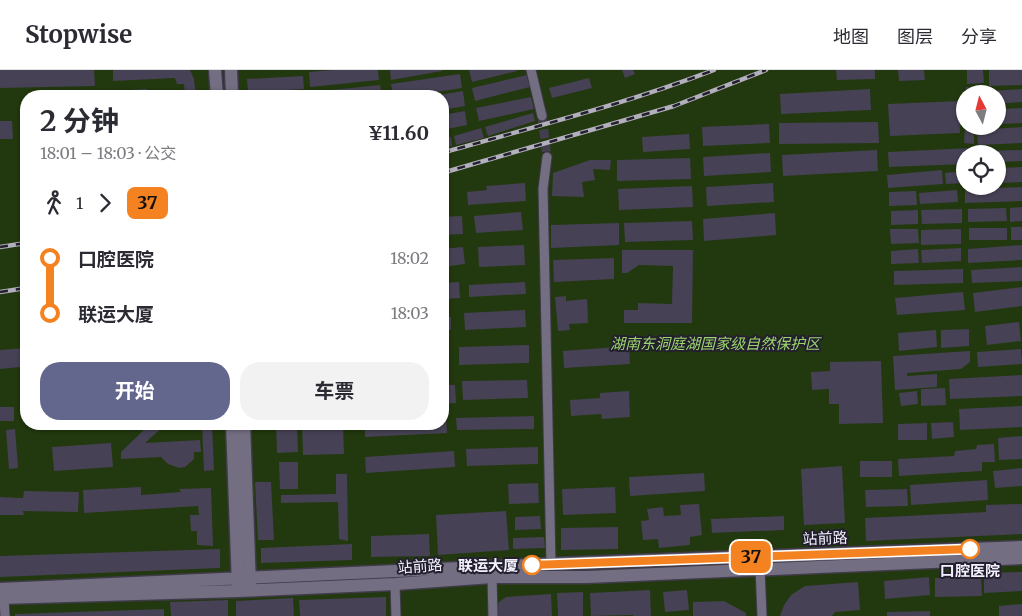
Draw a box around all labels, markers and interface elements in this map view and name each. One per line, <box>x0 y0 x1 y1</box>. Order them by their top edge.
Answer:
text: Stopwise <box>25 19 132 50</box>
text: 地图 <box>833 25 869 48</box>
text: 图层 <box>897 25 933 48</box>
text: 分享 <box>961 25 997 48</box>
north arrow <box>956 85 1006 135</box>
map controls <box>956 85 1006 195</box>
text: 2 分钟 <box>40 103 119 139</box>
text: ¥11.60 <box>368 121 429 145</box>
text: 18:01 – 18:03 · 公交 <box>40 143 176 163</box>
button: locate <box>956 145 1006 195</box>
icon: walk <box>40 189 68 217</box>
icon: forward <box>91 189 119 217</box>
text: 37 <box>137 191 158 214</box>
text: 1 <box>76 193 83 213</box>
text: 口腔医院 <box>78 247 154 271</box>
text: 18:02 <box>390 248 429 268</box>
text: 联运大厦 <box>78 302 154 326</box>
text: 18:03 <box>391 303 429 323</box>
park label: 湖南东洞庭湖国家级自然保护区 <box>610 334 822 353</box>
button: 开始 <box>40 362 230 420</box>
button: 车票 <box>240 362 429 420</box>
street label: 站前路 <box>802 528 848 548</box>
marker: 口腔医院 <box>960 539 980 559</box>
line badge: 37 <box>728 541 774 573</box>
text: 37 <box>741 545 761 568</box>
street label: 站前路 <box>397 555 443 577</box>
marker: 联运大厦 <box>522 555 542 575</box>
place label: 联运大厦 <box>458 556 518 575</box>
place label: 口腔医院 <box>940 561 1000 580</box>

